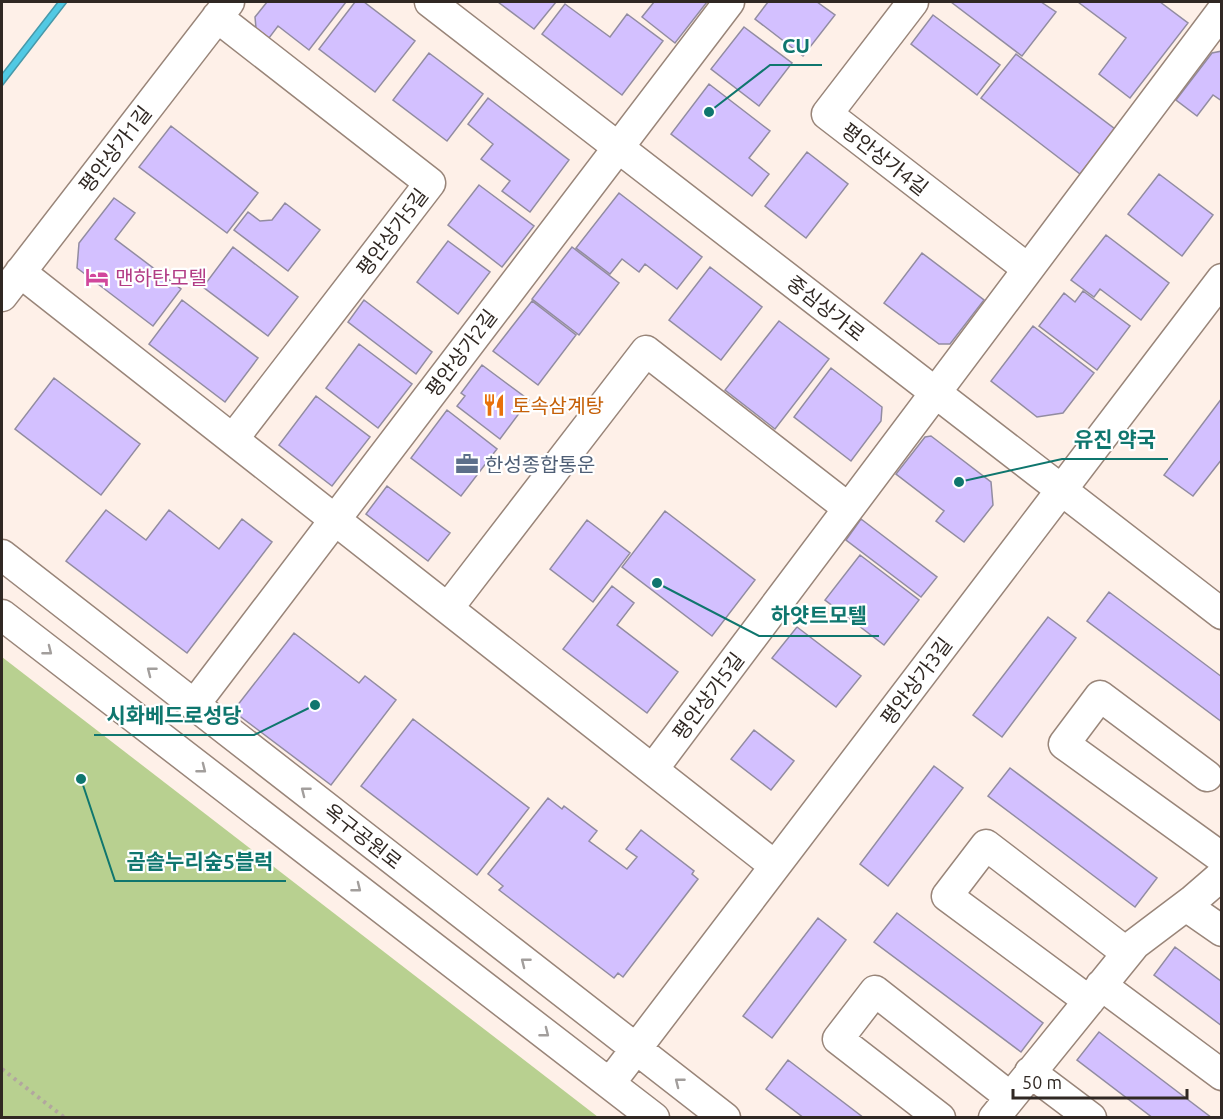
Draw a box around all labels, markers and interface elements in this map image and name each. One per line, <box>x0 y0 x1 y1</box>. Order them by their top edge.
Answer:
callout: CU <box>770 26 822 65</box>
text: CU <box>782 33 810 57</box>
street label: 평안상가1길 <box>74 101 156 197</box>
street label: 평안상가4길 <box>837 118 933 200</box>
street label: 평안상가5길 <box>352 184 432 280</box>
hotel icon: 맨하탄모텔 <box>84 264 110 290</box>
place label: 맨하탄모텔 <box>115 266 207 289</box>
street label: 중심상가로 <box>783 271 869 345</box>
street label: 평안상가2길 <box>421 305 501 401</box>
restaurant icon: 토속삼계탕 <box>481 392 507 418</box>
place label: 토속삼계탕 <box>512 394 604 417</box>
callout: 유진 약국 <box>1062 420 1168 459</box>
text: 유진 약국 <box>1074 427 1156 451</box>
office icon: 한성종합통운 <box>454 451 480 477</box>
place label: 한성종합통운 <box>485 453 595 476</box>
callout: 하얏트모텔 <box>759 597 879 636</box>
text: 하얏트모텔 <box>771 603 867 627</box>
street label: 평안상가3길 <box>876 633 956 729</box>
one-way arrow <box>41 643 52 654</box>
street label: 평안상가5길 <box>668 648 748 744</box>
one-way arrow <box>146 668 157 679</box>
callout: 시화베드로성당 <box>94 696 254 735</box>
text: 시화베드로성당 <box>106 703 242 727</box>
one-way arrow <box>196 762 207 773</box>
one-way arrow <box>300 787 311 798</box>
street label: 옥구공원로 <box>320 799 406 873</box>
callout: 곰솔누리숲5블럭 <box>115 842 286 881</box>
text: 곰솔누리숲5블럭 <box>126 849 274 873</box>
one-way arrow <box>350 881 361 892</box>
one-way arrow <box>521 958 532 969</box>
one-way arrow <box>538 1025 549 1036</box>
scale bar <box>1013 1062 1187 1100</box>
text: 50 m <box>1022 1072 1062 1092</box>
one-way arrow <box>675 1078 686 1089</box>

